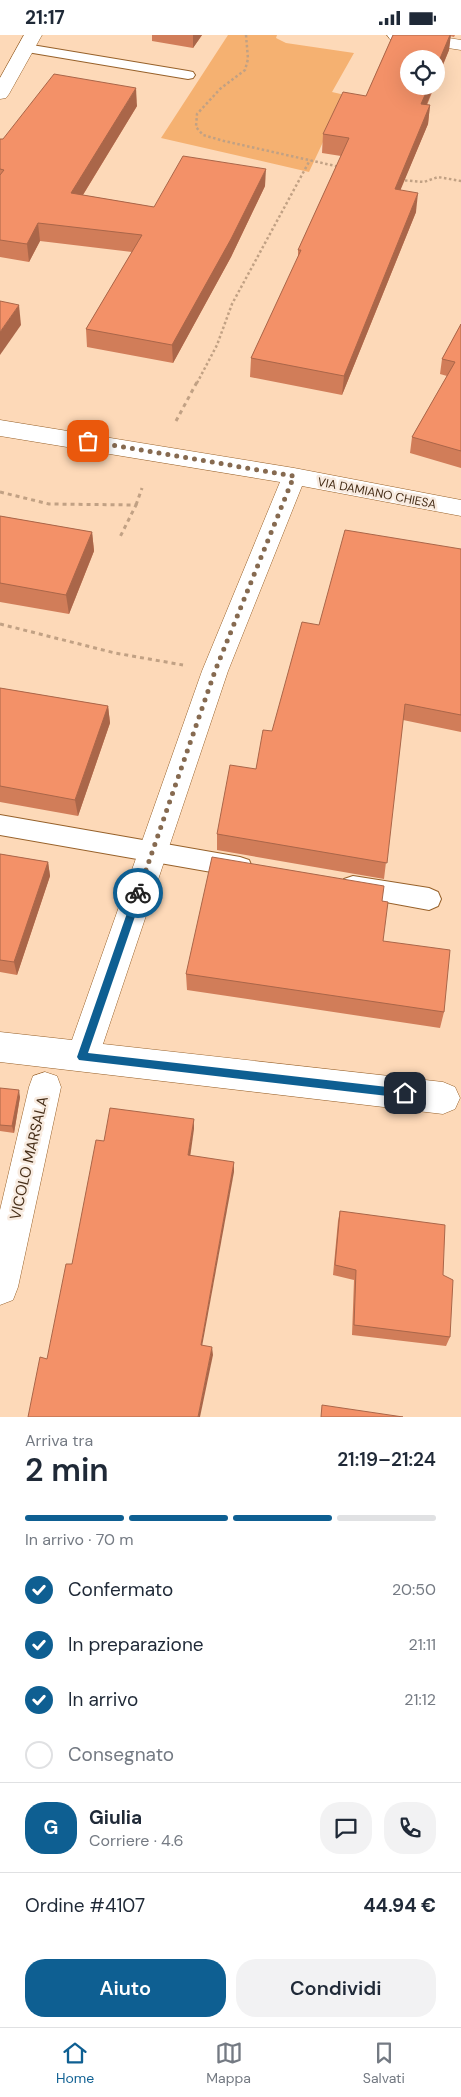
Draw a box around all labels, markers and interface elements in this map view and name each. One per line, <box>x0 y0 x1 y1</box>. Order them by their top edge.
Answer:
text: 21:17 <box>25 5 65 30</box>
map controls <box>400 50 445 95</box>
button: locate <box>400 50 445 95</box>
pin <box>67 420 109 462</box>
icon: bag <box>74 427 102 455</box>
street label: VIA DAMIANO CHIESA <box>316 474 438 512</box>
courier <box>113 868 163 918</box>
icon: bike <box>124 879 152 907</box>
pin <box>384 1072 426 1114</box>
icon: home <box>391 1079 419 1107</box>
street label: VICOLO MARSALA <box>5 1094 53 1222</box>
text: Arriva tra <box>25 1430 93 1451</box>
text: 21:19–21:24 <box>337 1447 436 1472</box>
text: 2 min <box>25 1449 109 1491</box>
text: In arrivo · 70 m <box>25 1529 134 1550</box>
icon: check <box>25 1576 53 1604</box>
text: Confermato <box>68 1577 173 1602</box>
text: 20:50 <box>392 1579 436 1600</box>
icon: check <box>25 1631 53 1659</box>
text: In preparazione <box>68 1632 204 1657</box>
text: 21:11 <box>409 1634 436 1655</box>
icon: check <box>25 1686 53 1714</box>
text: In arrivo <box>68 1687 138 1712</box>
text: 21:12 <box>404 1689 436 1710</box>
text: Consegnato <box>68 1742 174 1767</box>
button: chat <box>320 1802 372 1854</box>
button: phone <box>384 1802 436 1854</box>
text: Giulia <box>89 1805 142 1830</box>
text: G <box>44 1815 58 1840</box>
text: Corriere · 4.6 <box>89 1830 184 1851</box>
text: Ordine #4107 <box>25 1893 145 1918</box>
text: 44.94 € <box>363 1893 436 1918</box>
button: Aiuto <box>25 1959 226 2017</box>
button: Condividi <box>236 1959 436 2017</box>
tab: Home <box>56 2039 94 2087</box>
tab: Mappa <box>206 2039 251 2087</box>
tab: Salvati <box>363 2039 405 2087</box>

